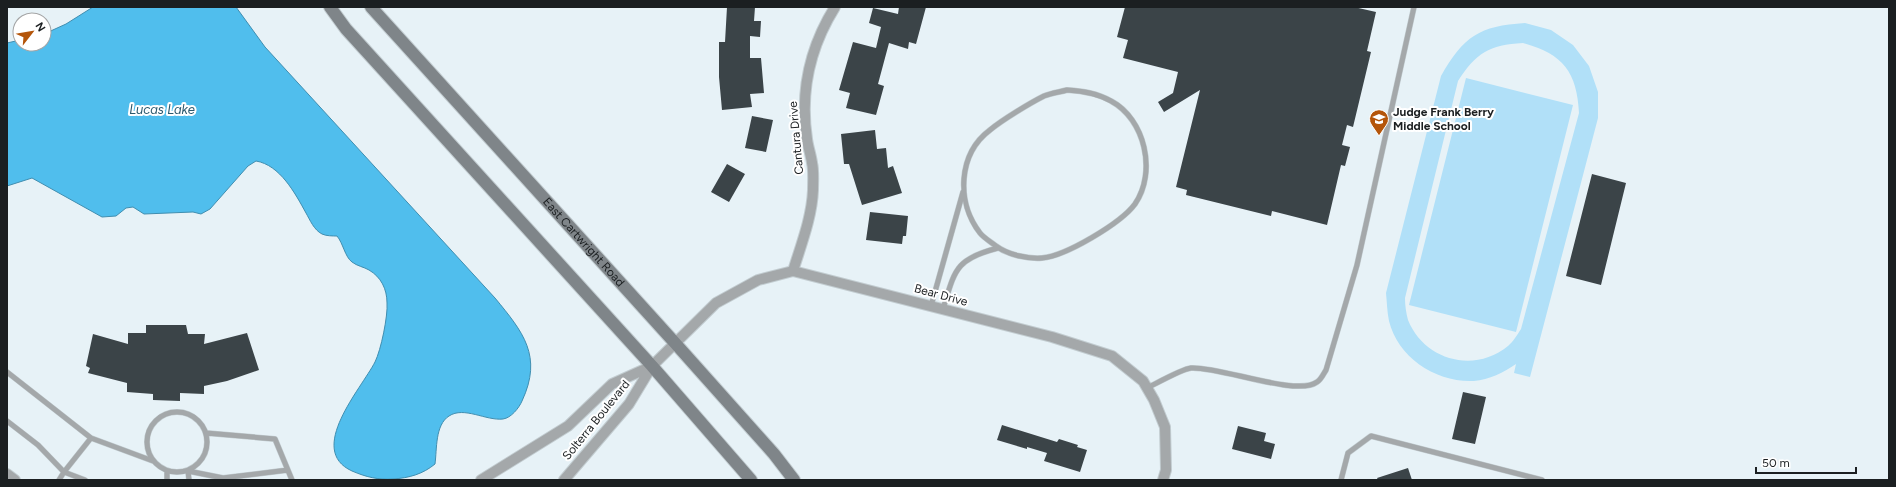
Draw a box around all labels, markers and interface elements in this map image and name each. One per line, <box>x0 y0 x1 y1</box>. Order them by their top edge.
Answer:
north arrow <box>12 12 52 52</box>
text: N <box>32 20 48 34</box>
street label: Cantura Drive <box>786 100 806 175</box>
water label: Lucas Lake <box>129 102 195 117</box>
place label: Judge Frank Berry Middle School <box>1393 105 1494 133</box>
school or university icon: Judge Frank Berry Middle School <box>1368 108 1390 136</box>
street label: East Cartwright Road <box>540 195 627 289</box>
street label: Bear Drive <box>913 281 970 309</box>
street label: Solterra Boulevard <box>560 377 632 463</box>
scale bar <box>1756 449 1856 475</box>
text: 50 m <box>1762 456 1790 470</box>

